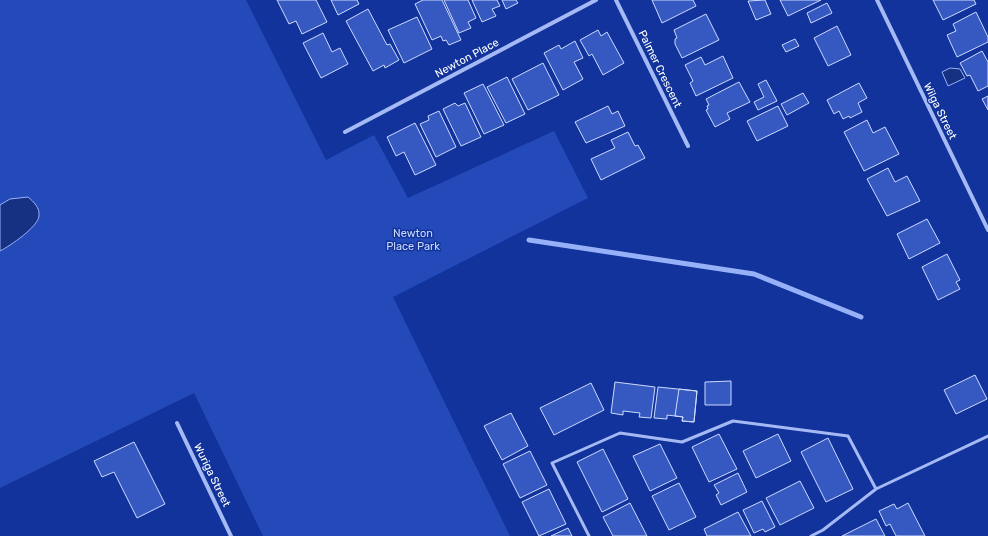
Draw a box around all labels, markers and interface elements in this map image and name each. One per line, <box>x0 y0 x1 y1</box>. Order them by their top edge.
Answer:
street label: Palmer Crescent <box>636 28 685 110</box>
street label: Newton Place <box>433 36 501 80</box>
street label: Wilga Street <box>921 81 960 142</box>
park label: Newton Place Park <box>386 227 440 253</box>
street label: Wuriga Street <box>191 441 233 510</box>

